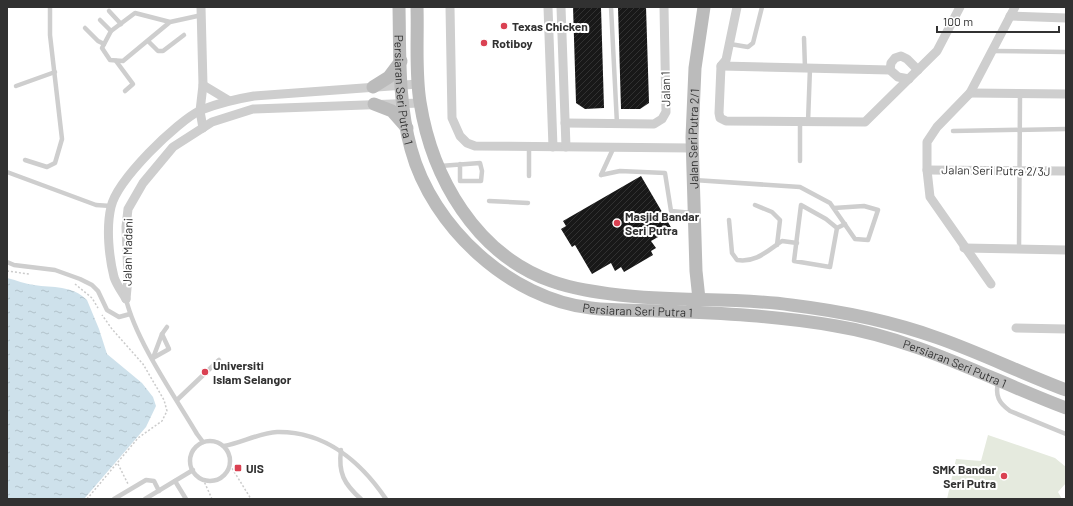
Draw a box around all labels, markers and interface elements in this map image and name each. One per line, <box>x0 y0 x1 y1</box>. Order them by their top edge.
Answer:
scale bar <box>937 8 1059 34</box>
text: 100 m <box>943 14 973 28</box>
place label: Texas Chicken <box>512 19 588 33</box>
marker: Texas Chicken <box>499 21 509 31</box>
street label: Persiaran Seri Putra 1 <box>392 35 417 146</box>
place label: Rotiboy <box>492 36 533 50</box>
marker: Rotiboy <box>479 38 489 48</box>
street label: Jalan 1 <box>658 71 672 107</box>
street label: Jalan Seri Putra 2/1 <box>685 88 701 189</box>
street label: Jalan Seri Putra 2/3J <box>941 162 1051 178</box>
place label: Masjid Bandar Seri Putra <box>625 209 700 237</box>
street label: Jalan Madani <box>119 218 135 286</box>
marker: Masjid Bandar Seri Putra <box>612 218 622 228</box>
street label: Persiaran Seri Putra 1 <box>582 300 693 319</box>
street label: Persiaran Seri Putra 1 <box>901 336 1009 390</box>
place label: Universiti Islam Selangor <box>213 358 292 386</box>
marker: Universiti Islam Selangor <box>200 367 210 377</box>
place label: UIS <box>246 461 264 475</box>
place label: SMK Bandar Seri Putra <box>932 462 996 490</box>
marker: UIS <box>233 463 243 473</box>
marker: SMK Bandar Seri Putra <box>999 471 1009 481</box>

